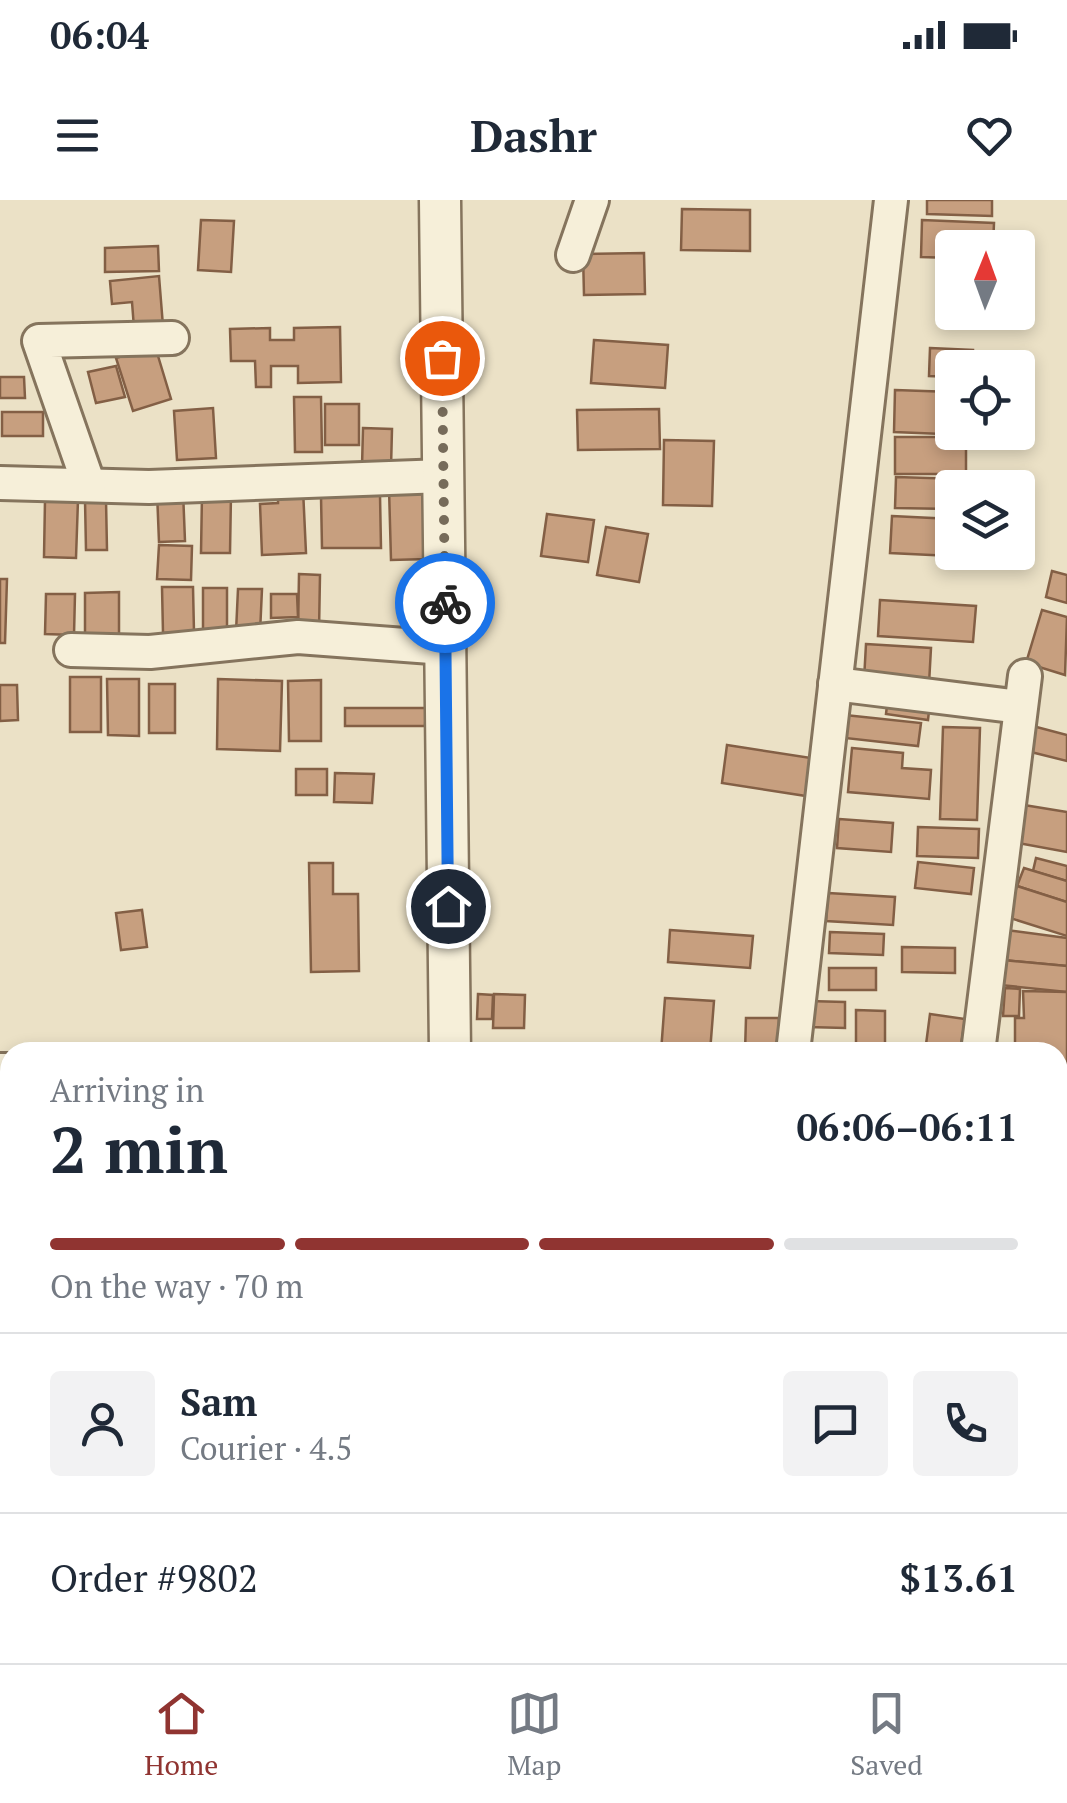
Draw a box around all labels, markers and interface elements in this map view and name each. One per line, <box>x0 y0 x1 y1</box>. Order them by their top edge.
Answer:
text: 06:04 <box>50 10 149 60</box>
text: Dashr <box>470 105 597 165</box>
icon: menu <box>50 108 105 163</box>
icon: heart <box>962 108 1017 163</box>
north arrow <box>935 230 1035 330</box>
map controls <box>935 230 1035 570</box>
pin <box>400 316 485 401</box>
icon: bag <box>415 331 470 386</box>
button: locate <box>935 350 1035 450</box>
button: layers <box>935 470 1035 570</box>
courier <box>395 553 495 653</box>
icon: bike <box>418 576 473 631</box>
pin <box>406 864 491 949</box>
icon: home <box>421 879 476 934</box>
text: Arriving in <box>50 1069 204 1111</box>
text: 06:06–06:11 <box>796 1102 1018 1152</box>
text: 2 min <box>50 1105 228 1192</box>
text: On the way · 70 m <box>50 1265 303 1307</box>
button: person <box>50 1371 155 1476</box>
button: chat <box>783 1371 888 1476</box>
button: phone <box>913 1371 1018 1476</box>
text: Sam <box>180 1377 257 1427</box>
text: Courier · 4.5 <box>180 1427 352 1469</box>
text: Order #9802 <box>50 1553 258 1603</box>
text: $13.61 <box>899 1553 1018 1603</box>
tab: Home <box>144 1686 218 1783</box>
tab: Map <box>507 1686 562 1783</box>
tab: Saved <box>850 1686 923 1783</box>

